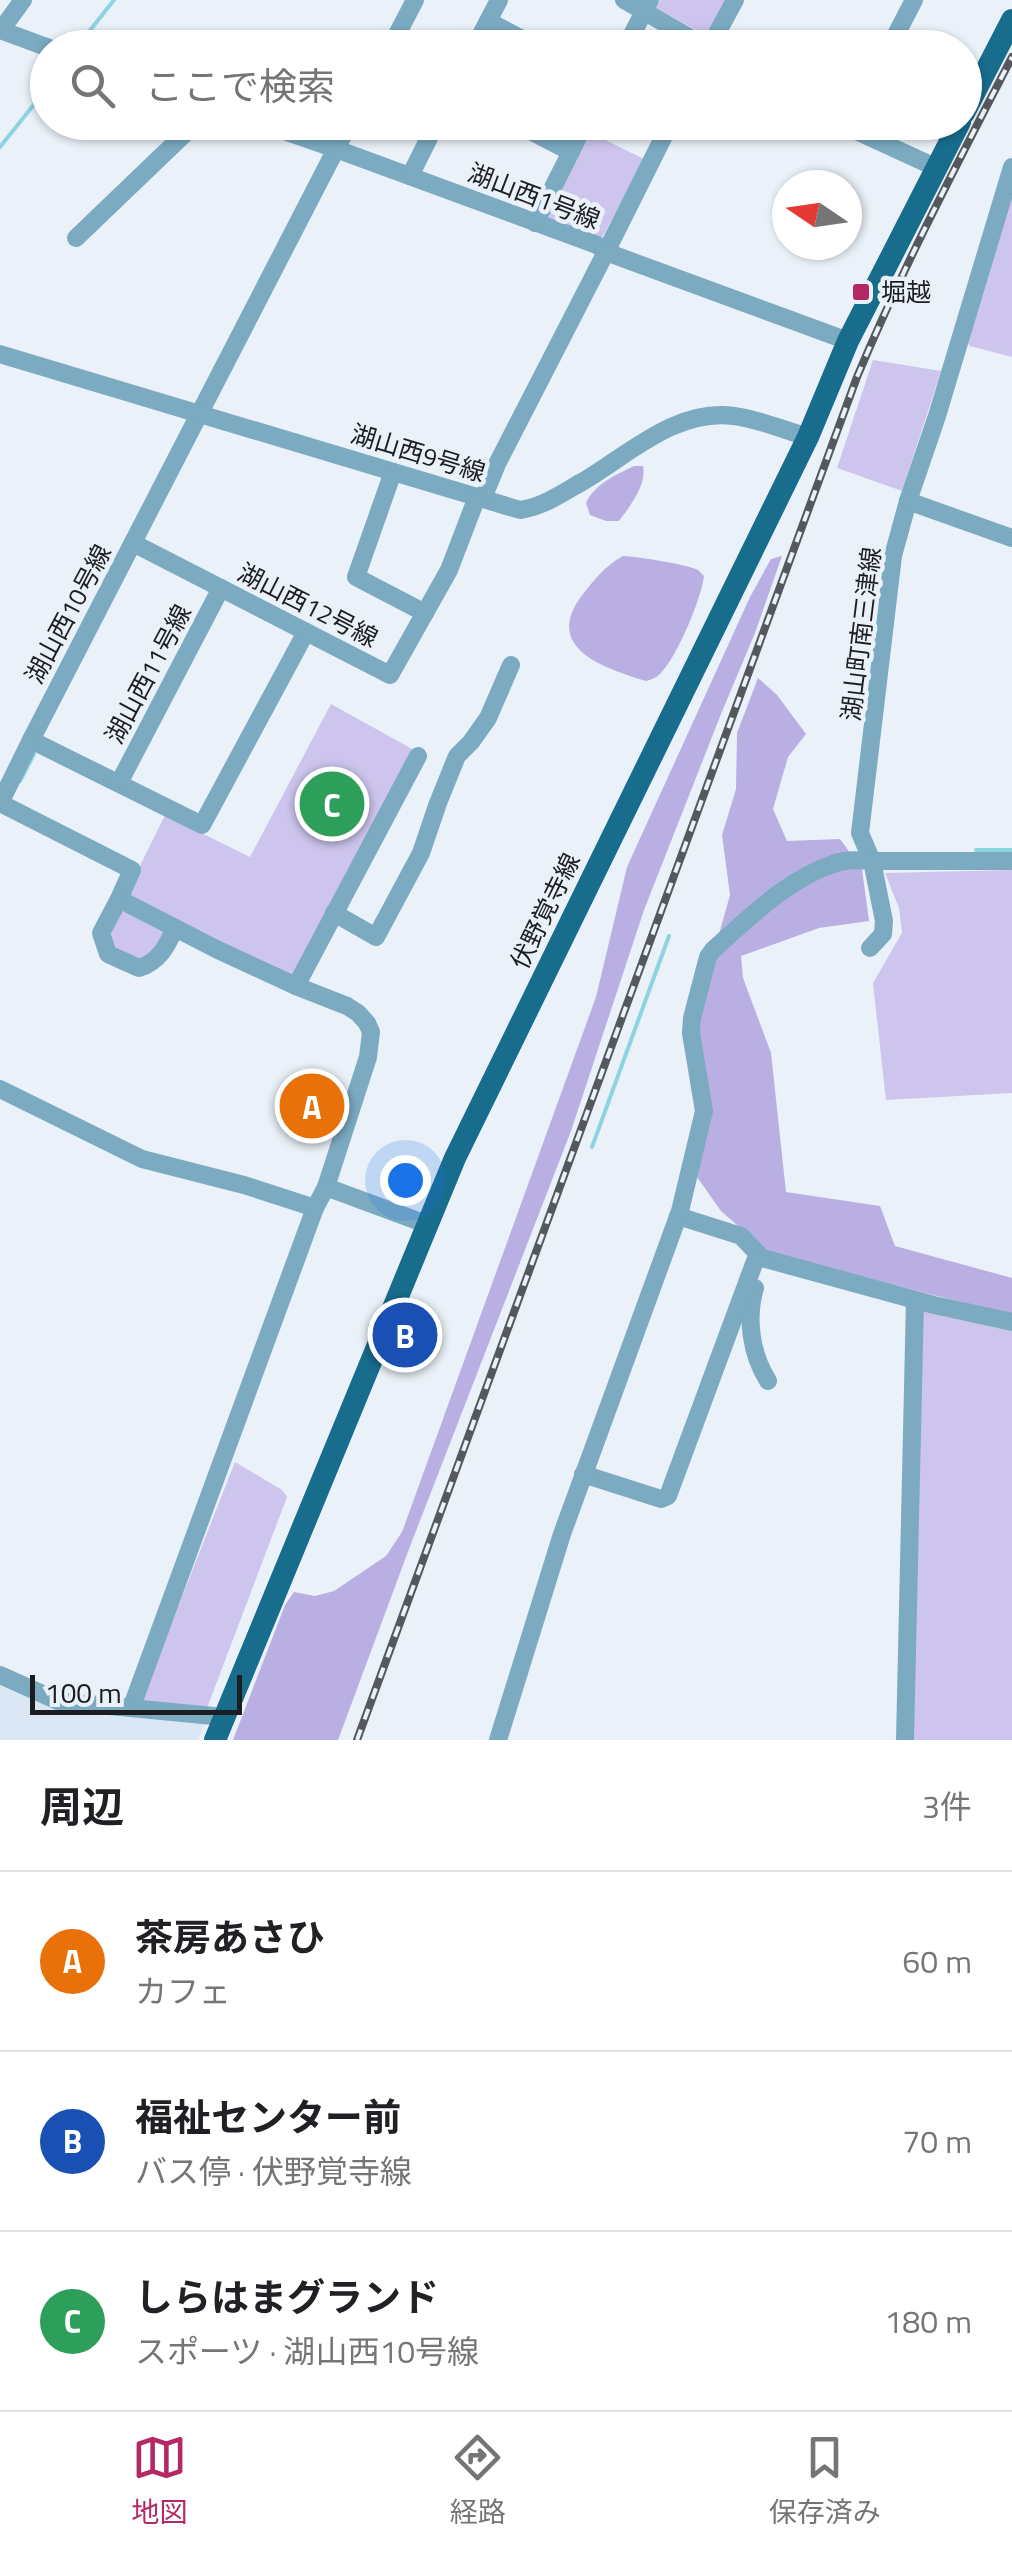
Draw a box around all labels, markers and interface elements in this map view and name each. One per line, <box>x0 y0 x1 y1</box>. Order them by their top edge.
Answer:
search box <box>30 30 982 140</box>
text: ここで検索 <box>145 57 335 115</box>
icon: search <box>65 58 120 113</box>
street label: 湖山西1号線 <box>462 153 606 239</box>
north arrow <box>772 170 862 260</box>
place label: 堀越 <box>881 273 931 311</box>
marker: 堀越 <box>850 281 872 303</box>
street label: 湖山西9号線 <box>346 415 490 491</box>
street label: 湖山西10号線 <box>15 538 121 690</box>
street label: 湖山町南三津線 <box>831 545 891 723</box>
street label: 湖山西12号線 <box>231 553 385 657</box>
street label: 湖山西11号線 <box>95 598 201 750</box>
pin: C <box>300 766 364 842</box>
street label: 伏野覚寺線 <box>501 846 589 976</box>
pin: A <box>280 1068 344 1144</box>
your location <box>380 1155 431 1206</box>
pin: B <box>372 1298 438 1372</box>
scale bar <box>30 1670 242 1714</box>
text: 100 m <box>45 1671 122 1714</box>
text: 周辺 <box>40 1774 124 1838</box>
text: 3件 <box>922 1782 972 1830</box>
text: 茶房あさひ <box>135 1908 325 1966</box>
text: A <box>63 1937 82 1985</box>
text: 60 m <box>902 1937 972 1985</box>
text: カフェ <box>135 1967 231 2015</box>
text: 福祉センター前 <box>135 2088 401 2146</box>
text: B <box>63 2117 82 2165</box>
text: 70 m <box>902 2117 972 2165</box>
text: バス停 · 伏野覚寺線 <box>135 2147 412 2195</box>
text: しらはまグランド <box>135 2268 439 2326</box>
text: C <box>64 2297 81 2345</box>
text: 180 m <box>884 2297 972 2345</box>
text: スポーツ · 湖山西10号線 <box>135 2327 479 2375</box>
tab: 地図 <box>131 2430 187 2533</box>
tab: 経路 <box>450 2430 506 2533</box>
tab: 保存済み <box>769 2430 881 2533</box>

